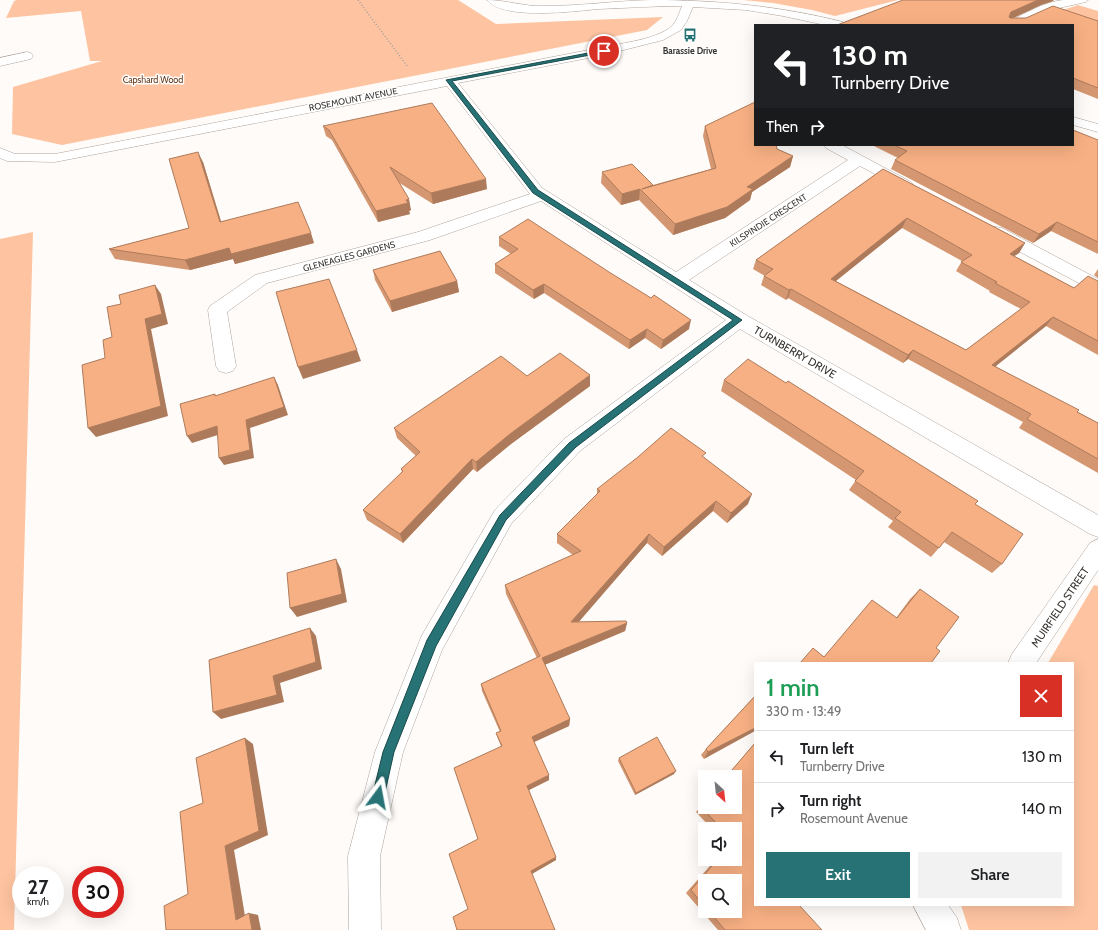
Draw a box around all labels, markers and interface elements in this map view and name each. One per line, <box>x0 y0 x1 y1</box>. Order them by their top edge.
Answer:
bus stop icon: Barassie Drive <box>682 27 698 43</box>
pin <box>587 34 621 68</box>
text: 130 m <box>832 38 908 72</box>
icon: arrive <box>593 40 615 62</box>
icon: left <box>766 40 818 92</box>
place label: Barassie Drive <box>663 45 718 56</box>
text: Turnberry Drive <box>832 72 949 94</box>
park label: Capshard Wood <box>123 74 183 85</box>
street label: ROSEMOUNT AVENUE <box>308 85 398 113</box>
icon: right <box>806 116 828 138</box>
text: Then <box>766 118 798 136</box>
street label: KILSPINDIE CRESCENT <box>727 191 809 249</box>
street label: GLENEAGLES GARDENS <box>302 238 396 274</box>
street label: TURNBERRY DRIVE <box>751 323 839 381</box>
street label: MUIRFIELD STREET <box>1028 564 1092 650</box>
text: 1 min <box>766 673 820 702</box>
button: close <box>1020 675 1062 717</box>
text: 330 m · 13:49 <box>766 703 841 719</box>
text: Turn left <box>800 740 854 758</box>
icon: left <box>766 746 788 768</box>
text: 130 m <box>1022 748 1062 766</box>
text: Turnberry Drive <box>800 758 885 774</box>
north arrow <box>698 770 742 814</box>
map controls <box>698 770 742 918</box>
position arrow <box>357 776 399 818</box>
text: Turn right <box>800 792 861 810</box>
icon: right <box>766 798 788 820</box>
text: 140 m <box>1021 800 1062 818</box>
text: Rosemount Avenue <box>800 810 908 826</box>
button: sound <box>698 822 742 866</box>
button: Exit <box>766 852 910 898</box>
button: Share <box>918 852 1062 898</box>
speed limit sign: 30 <box>72 866 124 918</box>
button: search <box>698 874 742 918</box>
text: 27 <box>28 875 48 899</box>
text: km/h <box>27 895 49 908</box>

